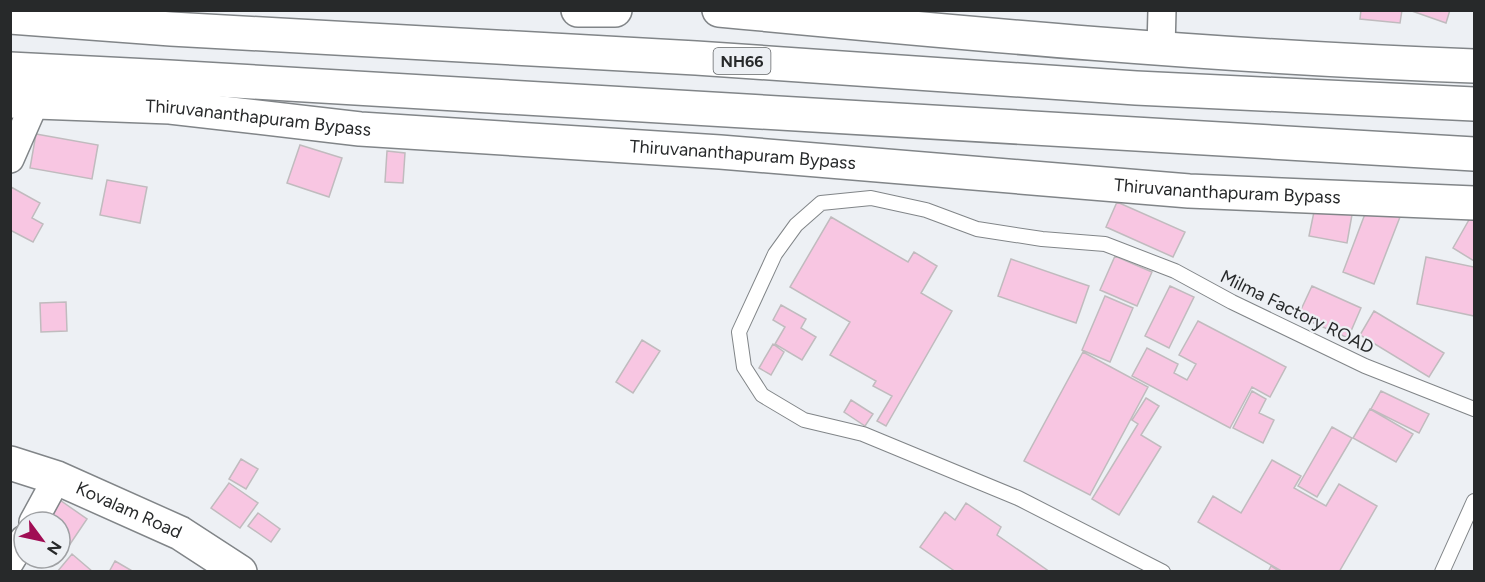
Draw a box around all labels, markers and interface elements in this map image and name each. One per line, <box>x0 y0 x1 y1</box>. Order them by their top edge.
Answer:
road number: NH66 <box>714 48 771 74</box>
street label: Thiruvananthapuram Bypass <box>145 95 372 141</box>
street label: Thiruvananthapuram Bypass <box>629 135 857 174</box>
street label: Thiruvananthapuram Bypass <box>1113 174 1341 208</box>
street label: Milma Factory ROAD <box>1217 265 1377 359</box>
street label: Kovalam Road <box>72 477 185 543</box>
north arrow <box>12 510 72 570</box>
text: N <box>43 538 65 558</box>

